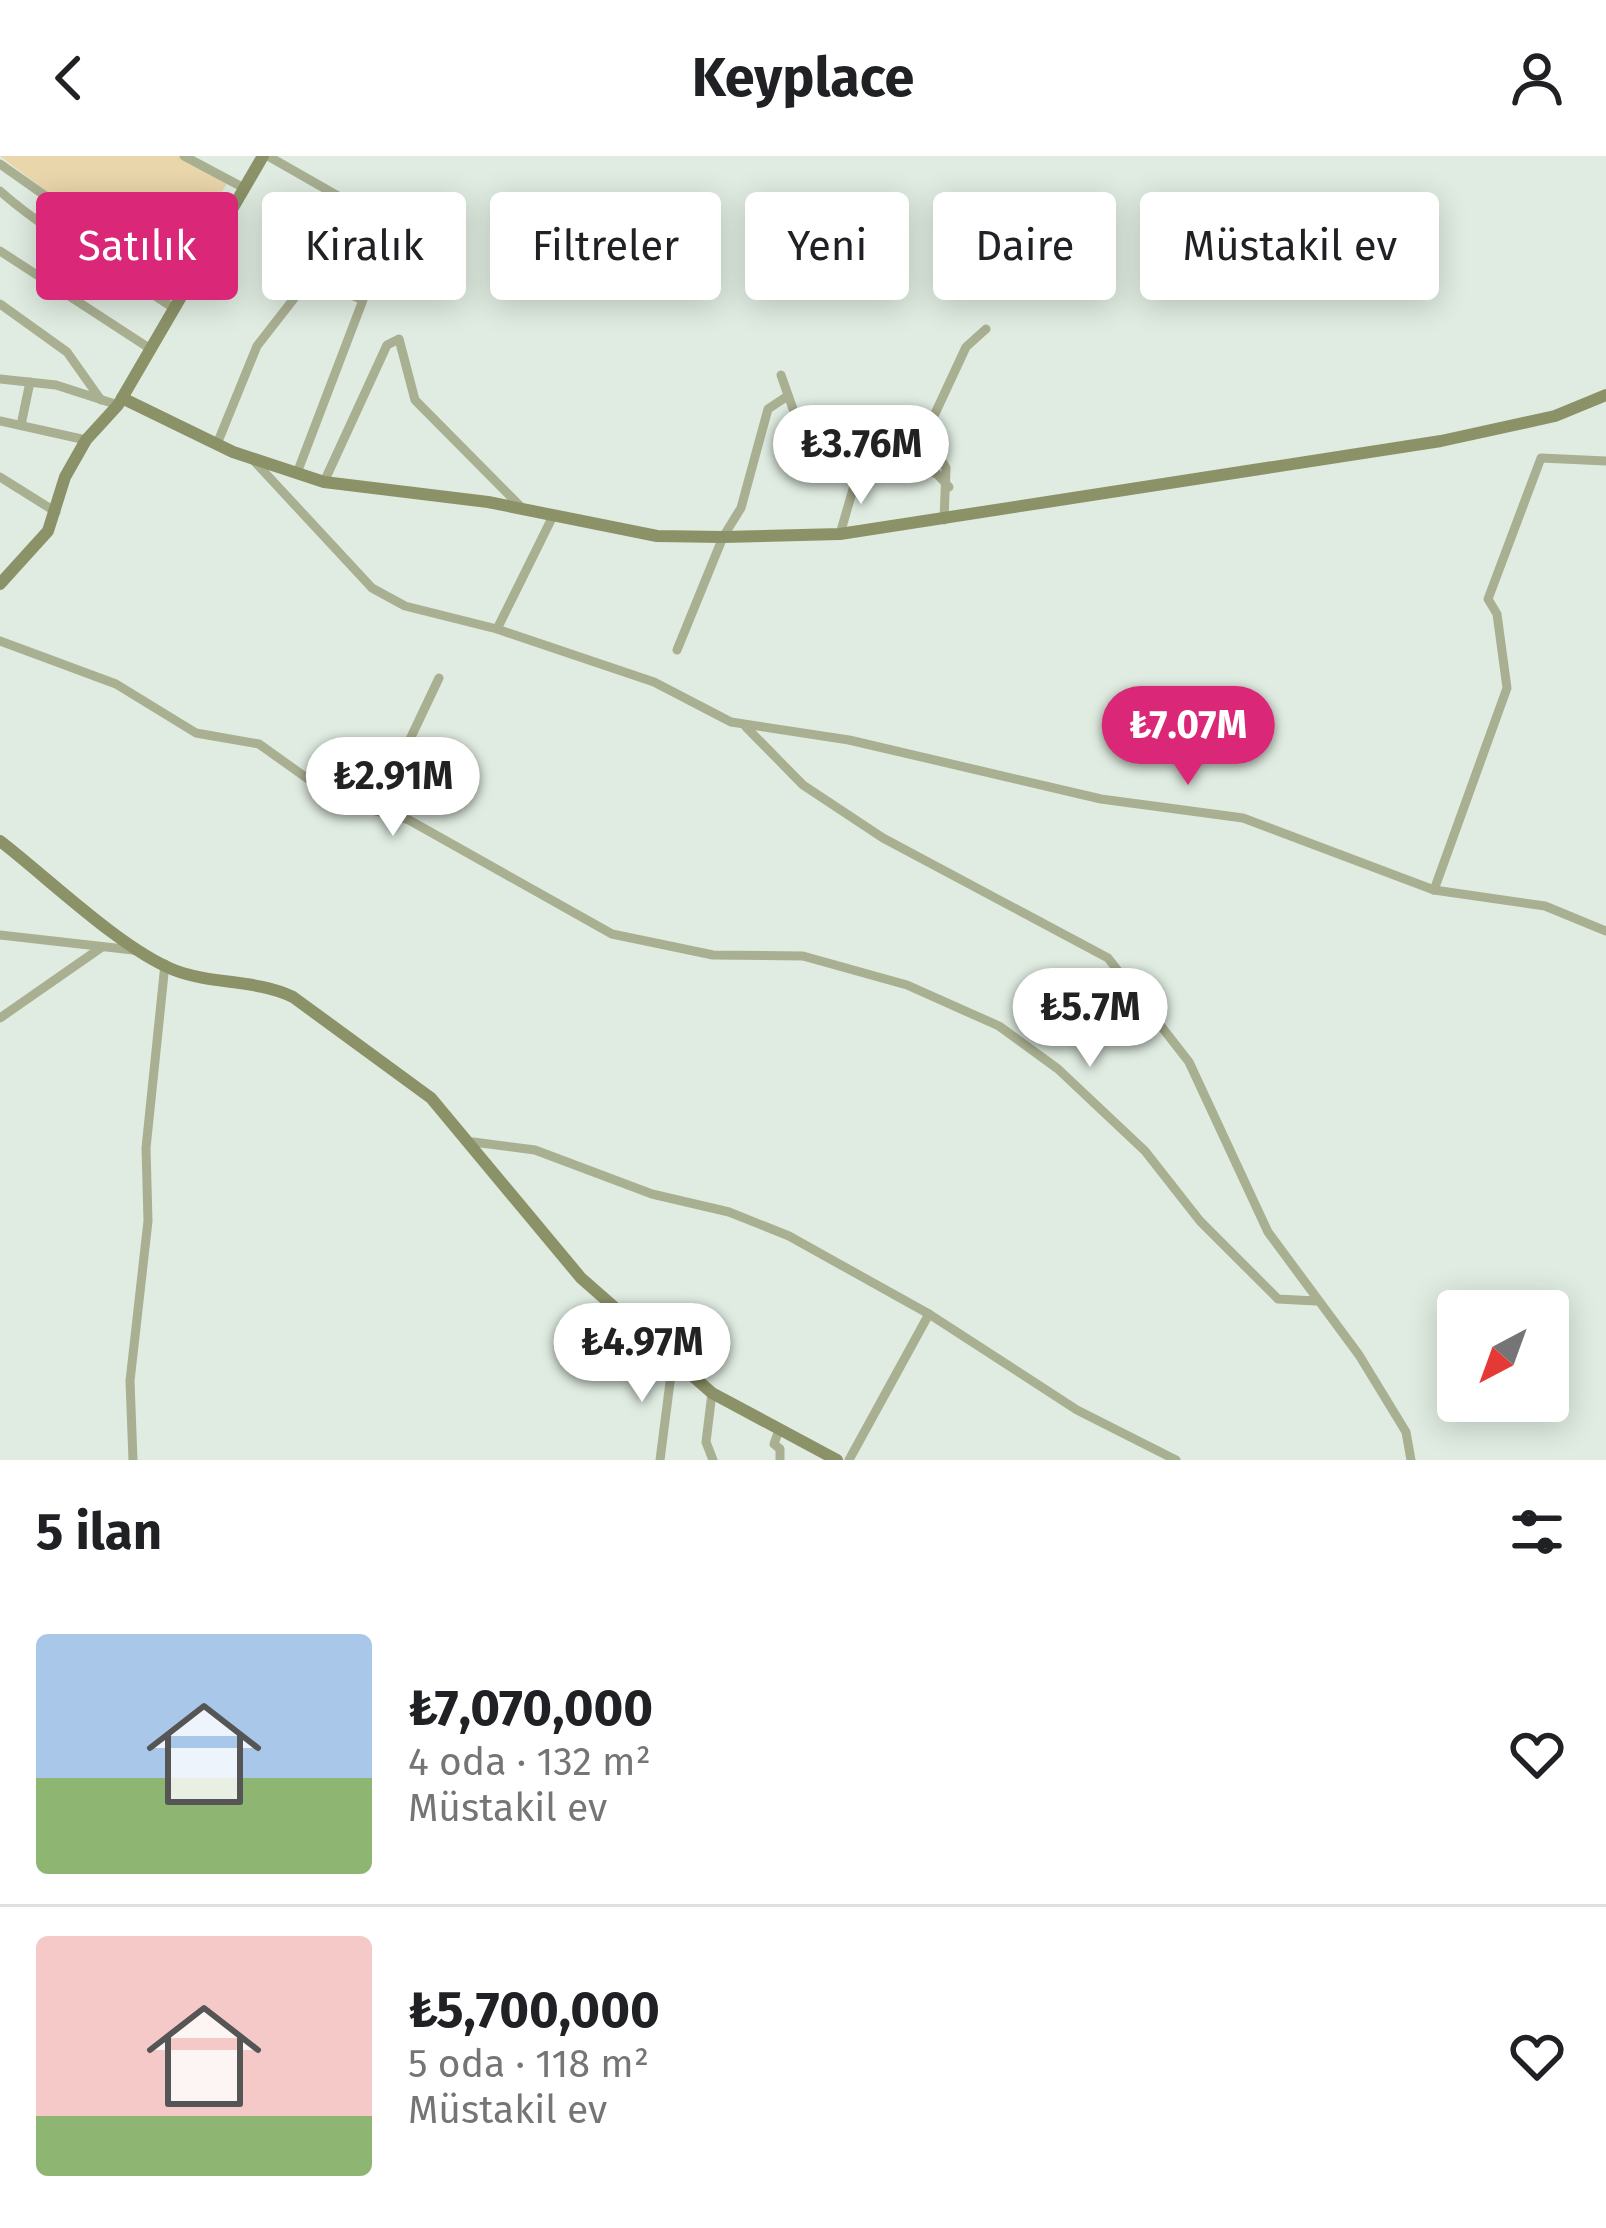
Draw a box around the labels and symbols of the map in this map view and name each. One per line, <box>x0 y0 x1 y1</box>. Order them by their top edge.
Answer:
pin: ₺3.76M <box>763 405 959 507</box>
pin: ₺7.07M <box>1090 686 1286 788</box>
pin: ₺2.91M <box>295 737 491 839</box>
pin: ₺5.7M <box>1006 968 1174 1070</box>
north arrow <box>1437 1290 1569 1422</box>
pin: ₺4.97M <box>544 1303 740 1405</box>

